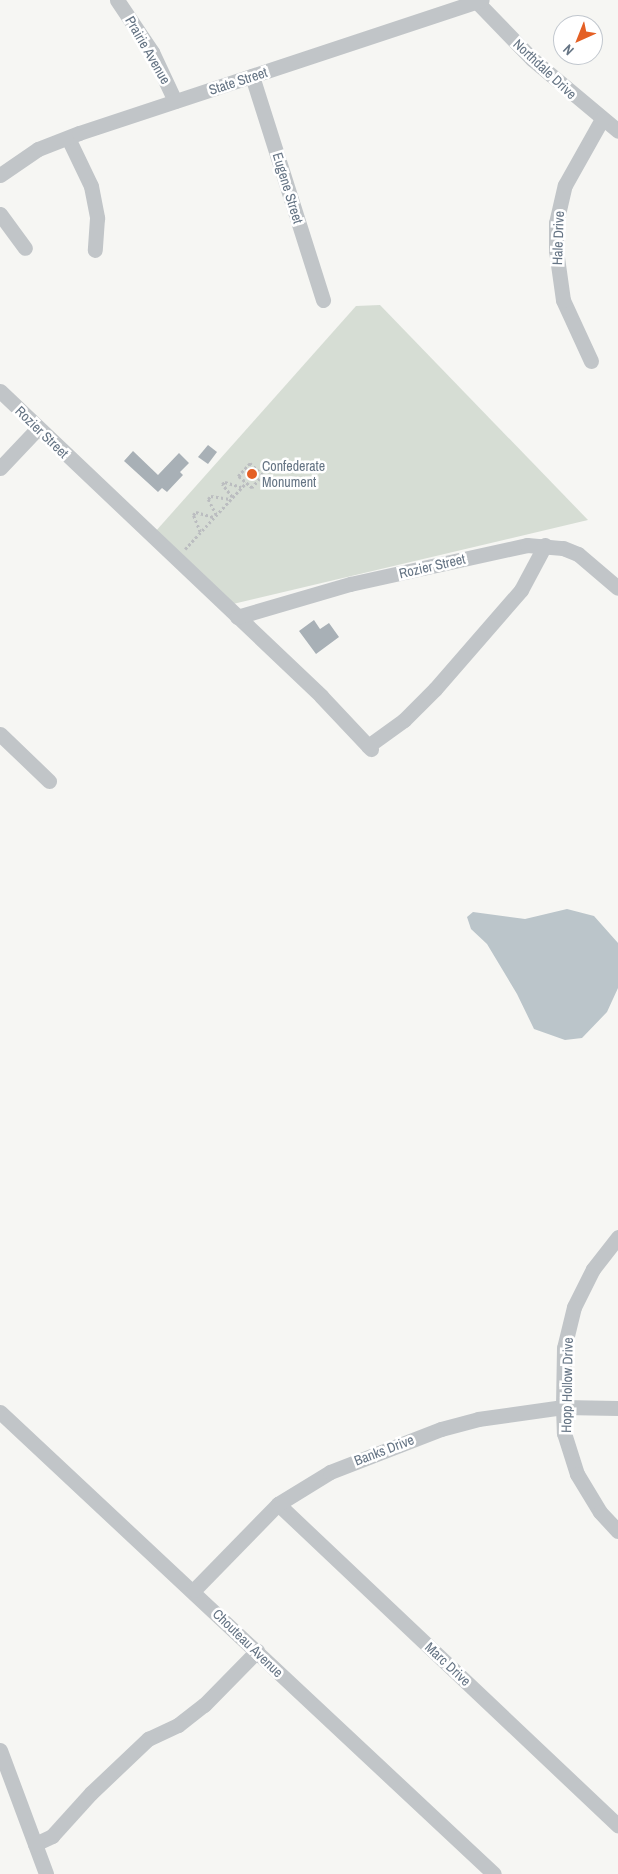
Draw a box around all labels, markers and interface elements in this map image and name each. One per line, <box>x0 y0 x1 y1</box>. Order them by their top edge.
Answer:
street label: Prairie Avenue <box>122 13 174 87</box>
north arrow <box>553 15 603 65</box>
street label: Northdale Drive <box>510 35 580 103</box>
street label: State Street <box>207 64 269 98</box>
street label: Eugene Street <box>269 150 307 226</box>
street label: Hale Drive <box>549 211 567 265</box>
street label: Rozier Street <box>12 402 72 462</box>
place label: Confederate Monument <box>262 458 325 491</box>
marker: Confederate Monument <box>246 468 258 480</box>
street label: Rozier Street <box>397 550 467 582</box>
street label: Hopp Hollow Drive <box>558 1337 576 1433</box>
street label: Banks Drive <box>352 1431 416 1469</box>
street label: Chouteau Avenue <box>209 1605 287 1681</box>
street label: Marc Drive <box>422 1639 474 1689</box>

